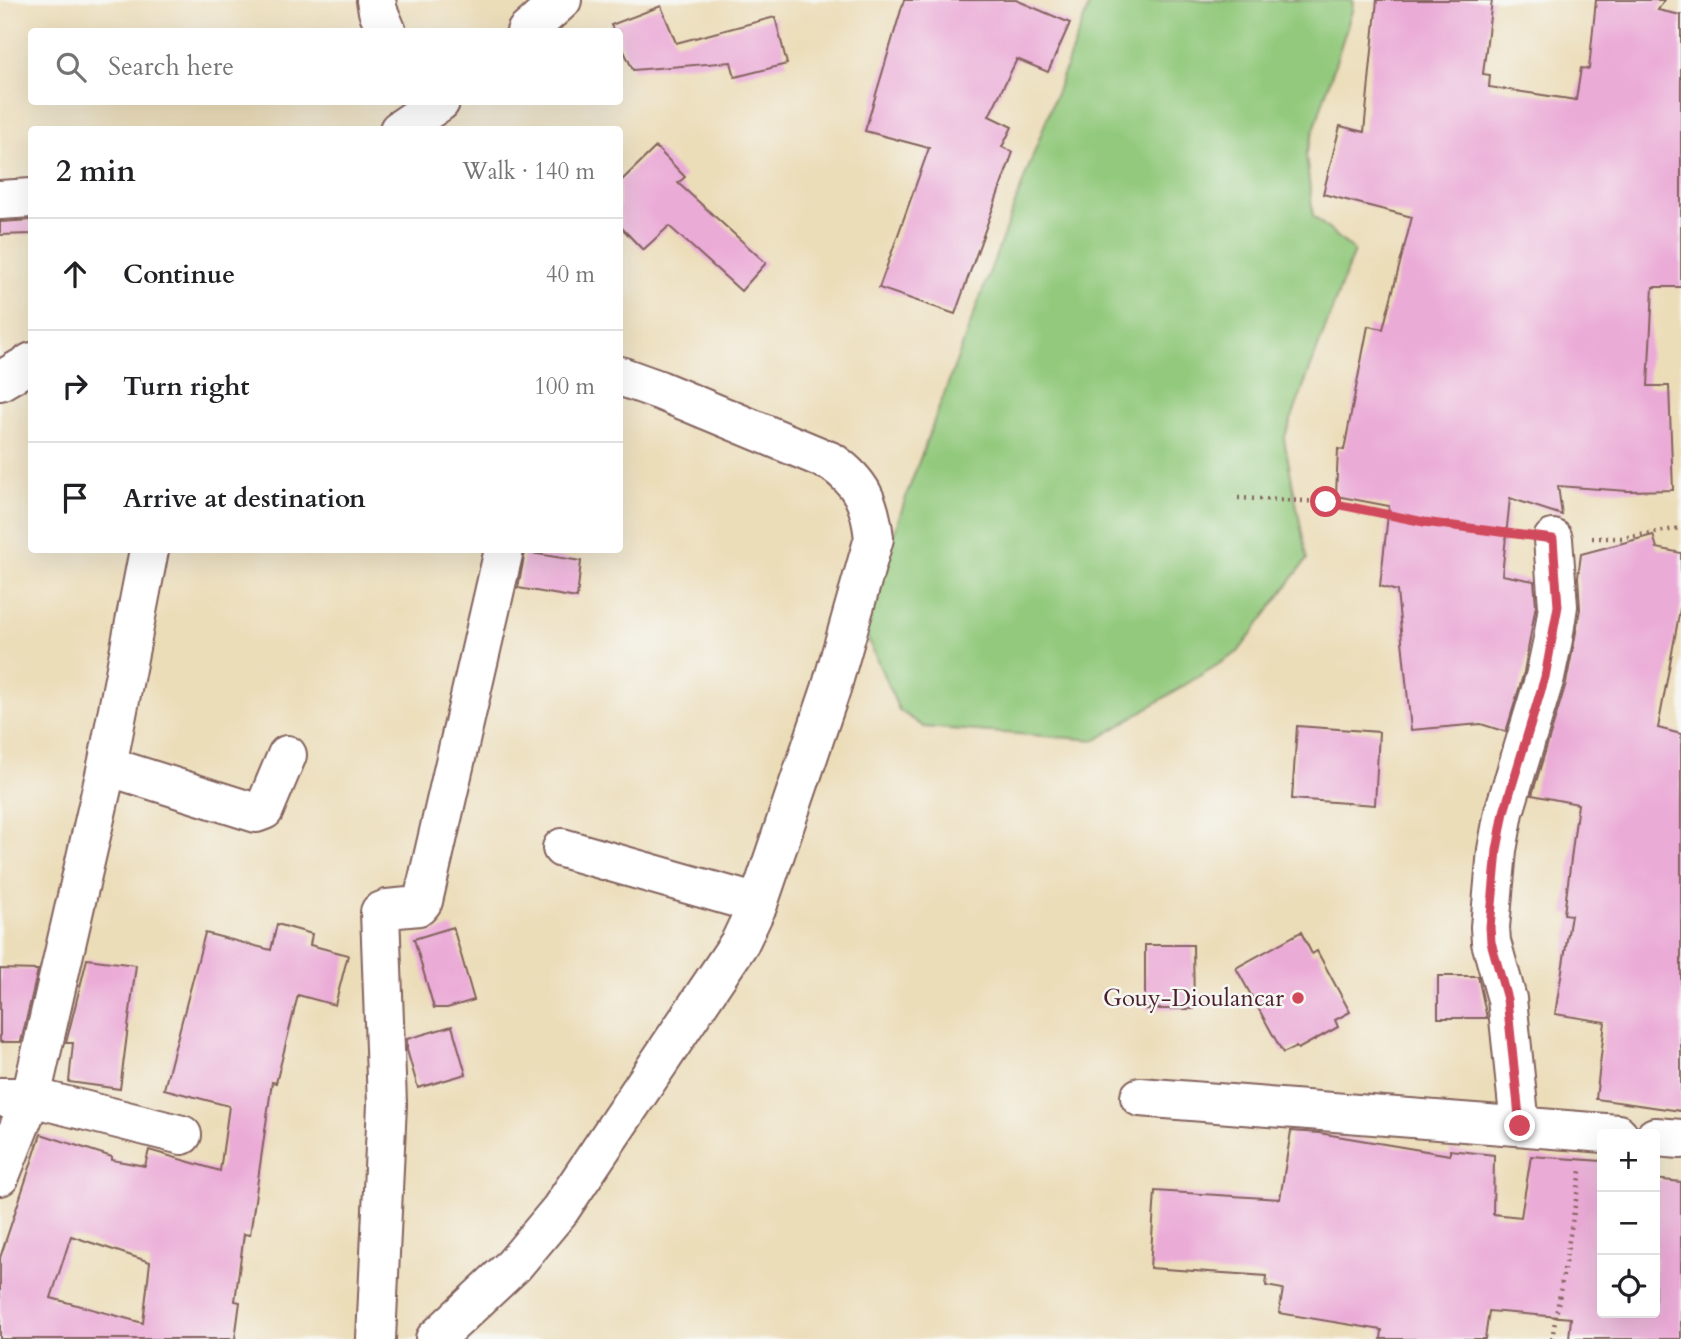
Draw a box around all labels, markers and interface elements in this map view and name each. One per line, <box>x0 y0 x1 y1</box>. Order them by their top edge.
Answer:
search box <box>28 28 623 105</box>
icon: search <box>52 48 90 86</box>
text: Search here <box>108 49 234 84</box>
text: 2 min <box>56 151 136 192</box>
text: Walk · 140 m <box>462 156 595 187</box>
icon: ahead <box>56 255 94 293</box>
text: Continue <box>123 257 235 292</box>
text: 40 m <box>546 259 595 290</box>
icon: right <box>56 367 94 405</box>
text: Turn right <box>123 369 250 404</box>
text: 100 m <box>534 371 595 402</box>
icon: arrive <box>56 479 94 517</box>
text: Arrive at destination <box>123 481 366 516</box>
route start <box>1310 486 1341 517</box>
place label: Gouy-Dioulancar <box>1103 982 1284 1015</box>
marker: Gouy-Dioulancar <box>1290 990 1306 1006</box>
route end <box>1504 1110 1535 1141</box>
map controls <box>1597 1129 1660 1318</box>
button: + <box>1597 1129 1660 1192</box>
button: − <box>1597 1192 1660 1255</box>
button: locate <box>1597 1255 1660 1318</box>

